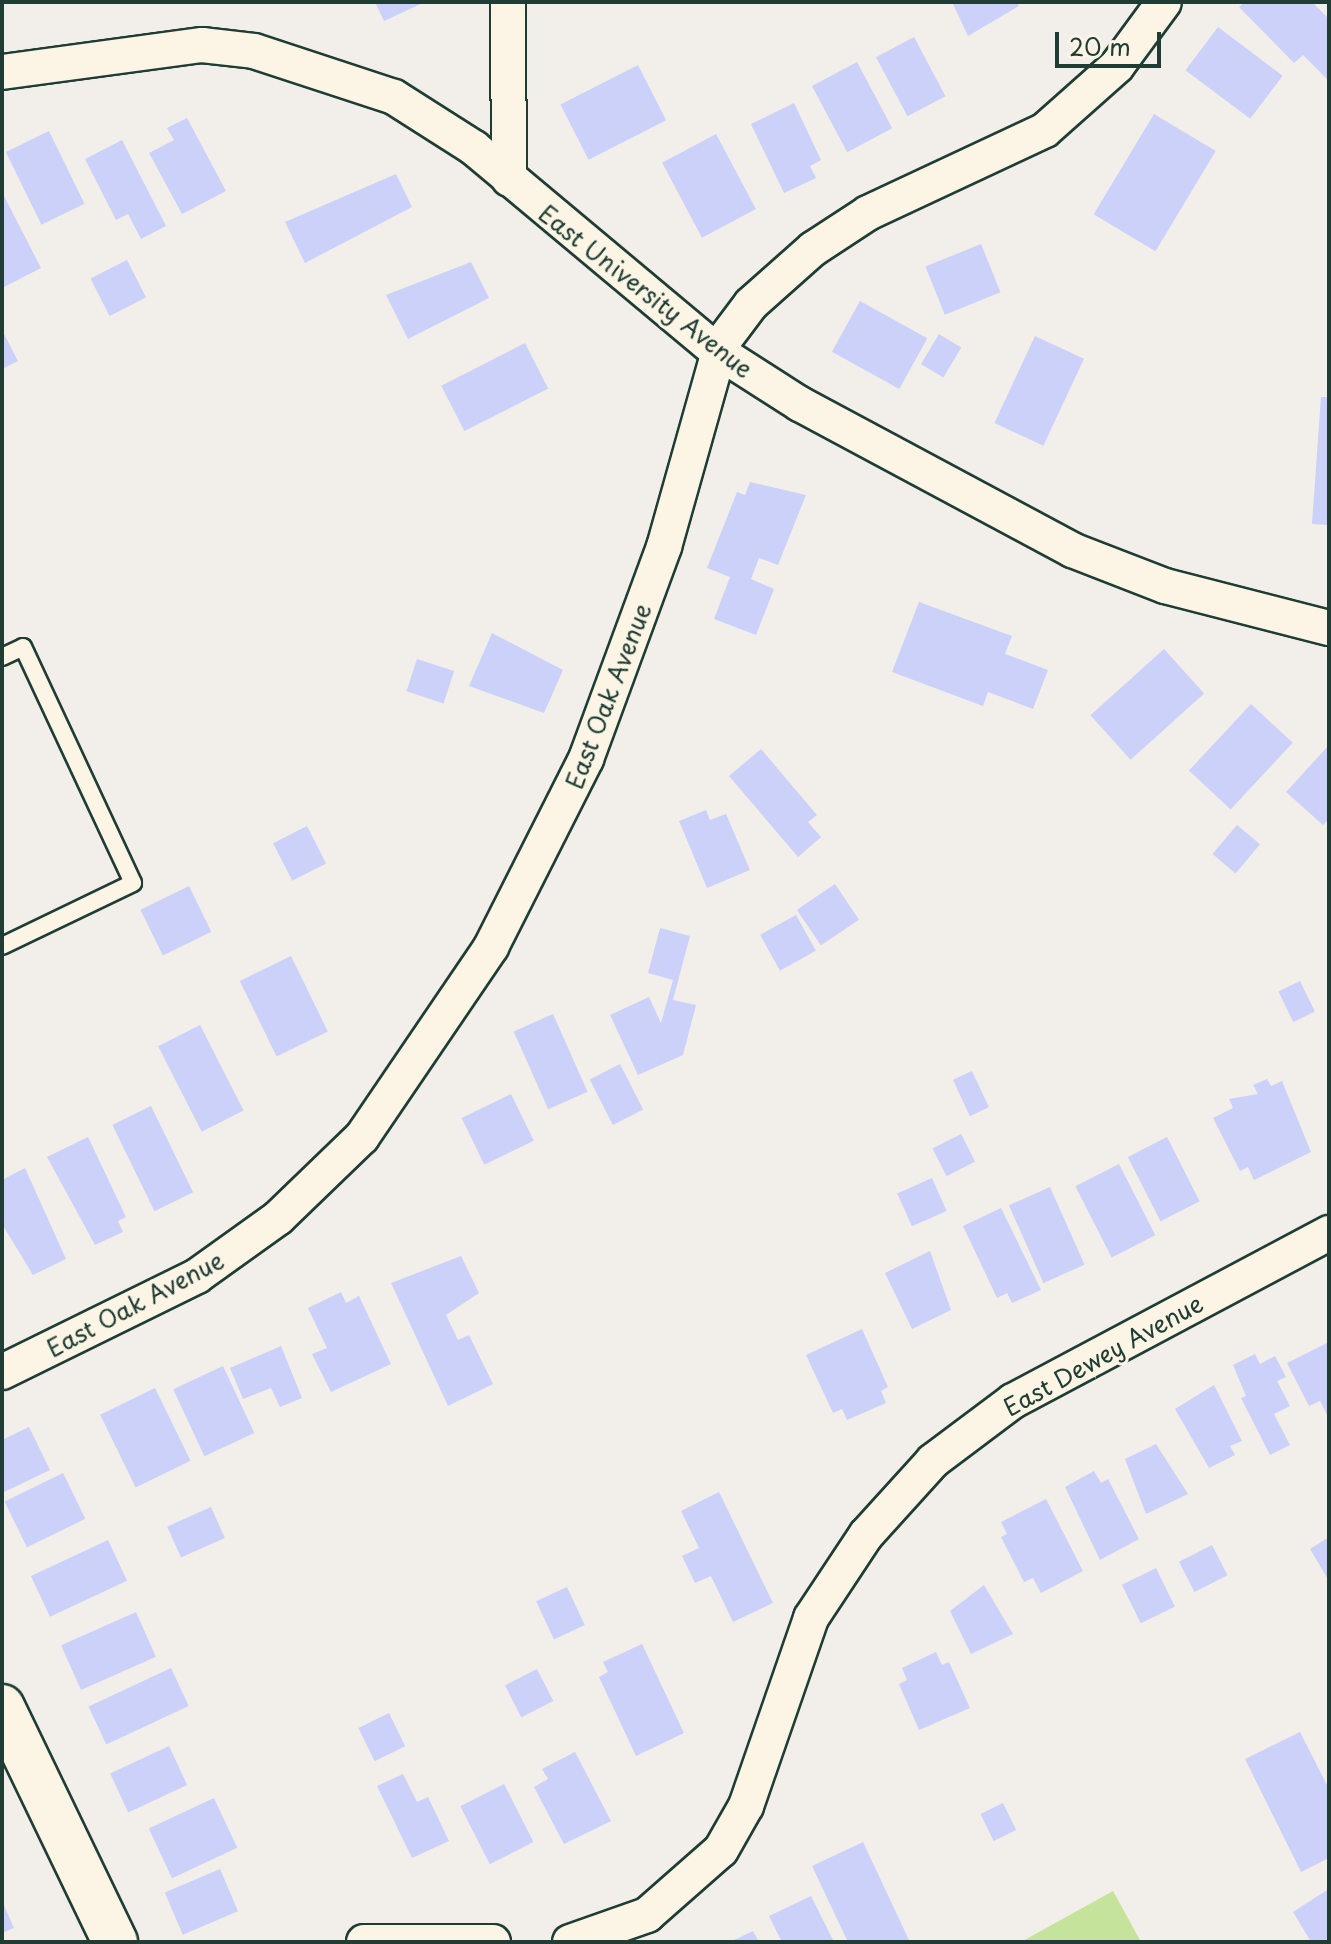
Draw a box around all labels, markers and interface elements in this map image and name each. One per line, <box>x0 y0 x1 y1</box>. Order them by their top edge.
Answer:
scale bar <box>1059 16 1165 66</box>
text: 20 m <box>1069 28 1131 64</box>
street label: East University Avenue <box>534 199 758 383</box>
street label: East Oak Avenue <box>559 599 657 793</box>
street label: East Oak Avenue <box>42 1245 228 1363</box>
street label: East Dewey Avenue <box>998 1288 1208 1422</box>

